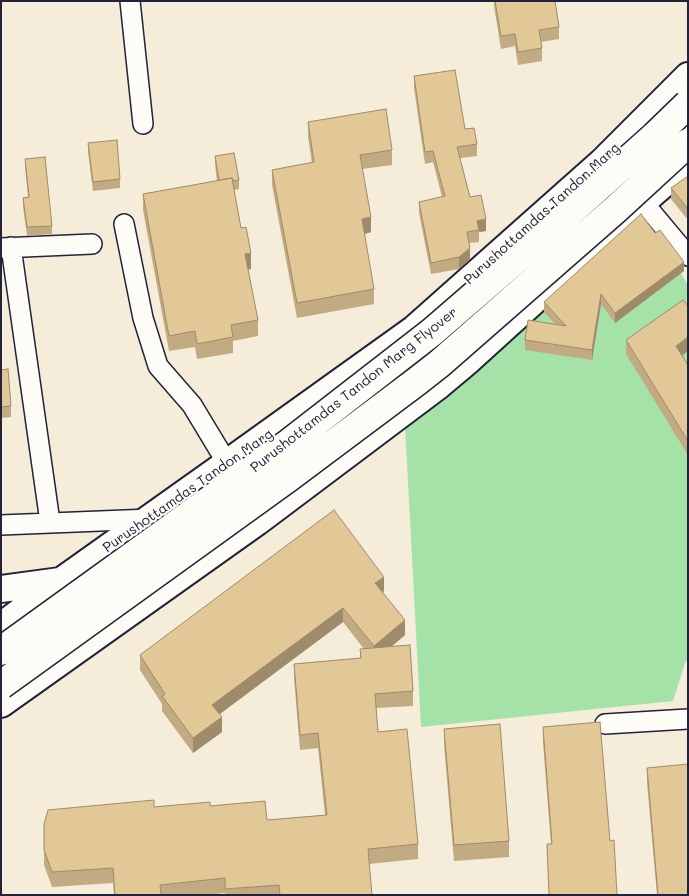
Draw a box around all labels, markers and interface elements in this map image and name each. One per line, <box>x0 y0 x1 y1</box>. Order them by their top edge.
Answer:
street label: Purushottamdas Tandon Marg <box>461 140 623 288</box>
street label: Purushottamdas Tandon Marg Flyover <box>247 304 461 476</box>
street label: Purushottamdas Tandon Marg <box>100 426 276 556</box>

